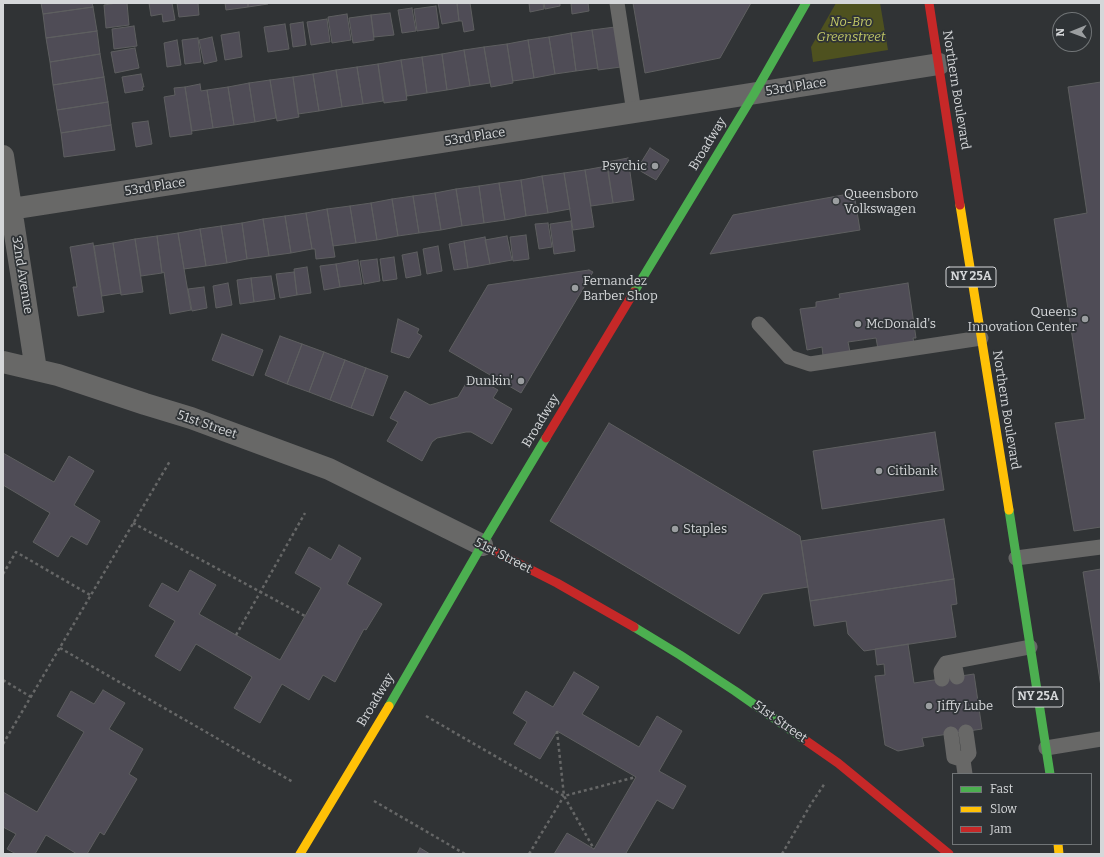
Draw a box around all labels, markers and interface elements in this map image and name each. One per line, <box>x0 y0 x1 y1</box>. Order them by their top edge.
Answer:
north arrow <box>1052 12 1092 52</box>
park label: No-Bro Greenstreet <box>817 14 885 45</box>
text: N <box>1054 28 1067 37</box>
street label: Northern Boulevard <box>939 29 973 151</box>
street label: 53rd Place <box>764 74 828 100</box>
street label: Broadway <box>686 115 730 173</box>
street label: 53rd Place <box>443 124 507 150</box>
place label: Psychic <box>602 158 647 174</box>
marker: Psychic <box>650 161 660 171</box>
street label: 53rd Place <box>123 174 187 200</box>
place label: Queensboro Volkswagen <box>844 186 918 217</box>
marker: Queensboro Volkswagen <box>831 196 841 206</box>
street label: 32nd Avenue <box>8 235 36 315</box>
road number: NY 25A <box>946 267 996 287</box>
place label: Fernandez Barber Shop <box>583 273 658 304</box>
marker: Fernandez Barber Shop <box>570 283 580 293</box>
place label: Queens Innovation Center <box>967 304 1077 335</box>
marker: Queens Innovation Center <box>1080 314 1090 324</box>
place label: McDonald's <box>866 316 936 332</box>
marker: McDonald's <box>853 319 863 329</box>
street label: Northern Boulevard <box>989 349 1023 471</box>
place label: Dunkin' <box>466 373 513 389</box>
marker: Dunkin' <box>516 376 526 386</box>
street label: Broadway <box>519 392 563 450</box>
street label: 51st Street <box>175 407 239 443</box>
place label: Citibank <box>887 463 938 479</box>
marker: Citibank <box>874 466 884 476</box>
place label: Staples <box>683 521 727 537</box>
marker: Staples <box>670 524 680 534</box>
street label: 51st Street <box>472 535 534 577</box>
street label: Broadway <box>354 671 398 729</box>
road number: NY 25A <box>1013 687 1063 707</box>
street label: 51st Street <box>750 698 810 746</box>
place label: Jiffy Lube <box>937 698 993 714</box>
marker: Jiffy Lube <box>924 701 934 711</box>
legend <box>952 773 1092 845</box>
text: Fast <box>990 782 1013 796</box>
text: Slow <box>990 802 1017 816</box>
text: Jam <box>990 822 1012 836</box>

